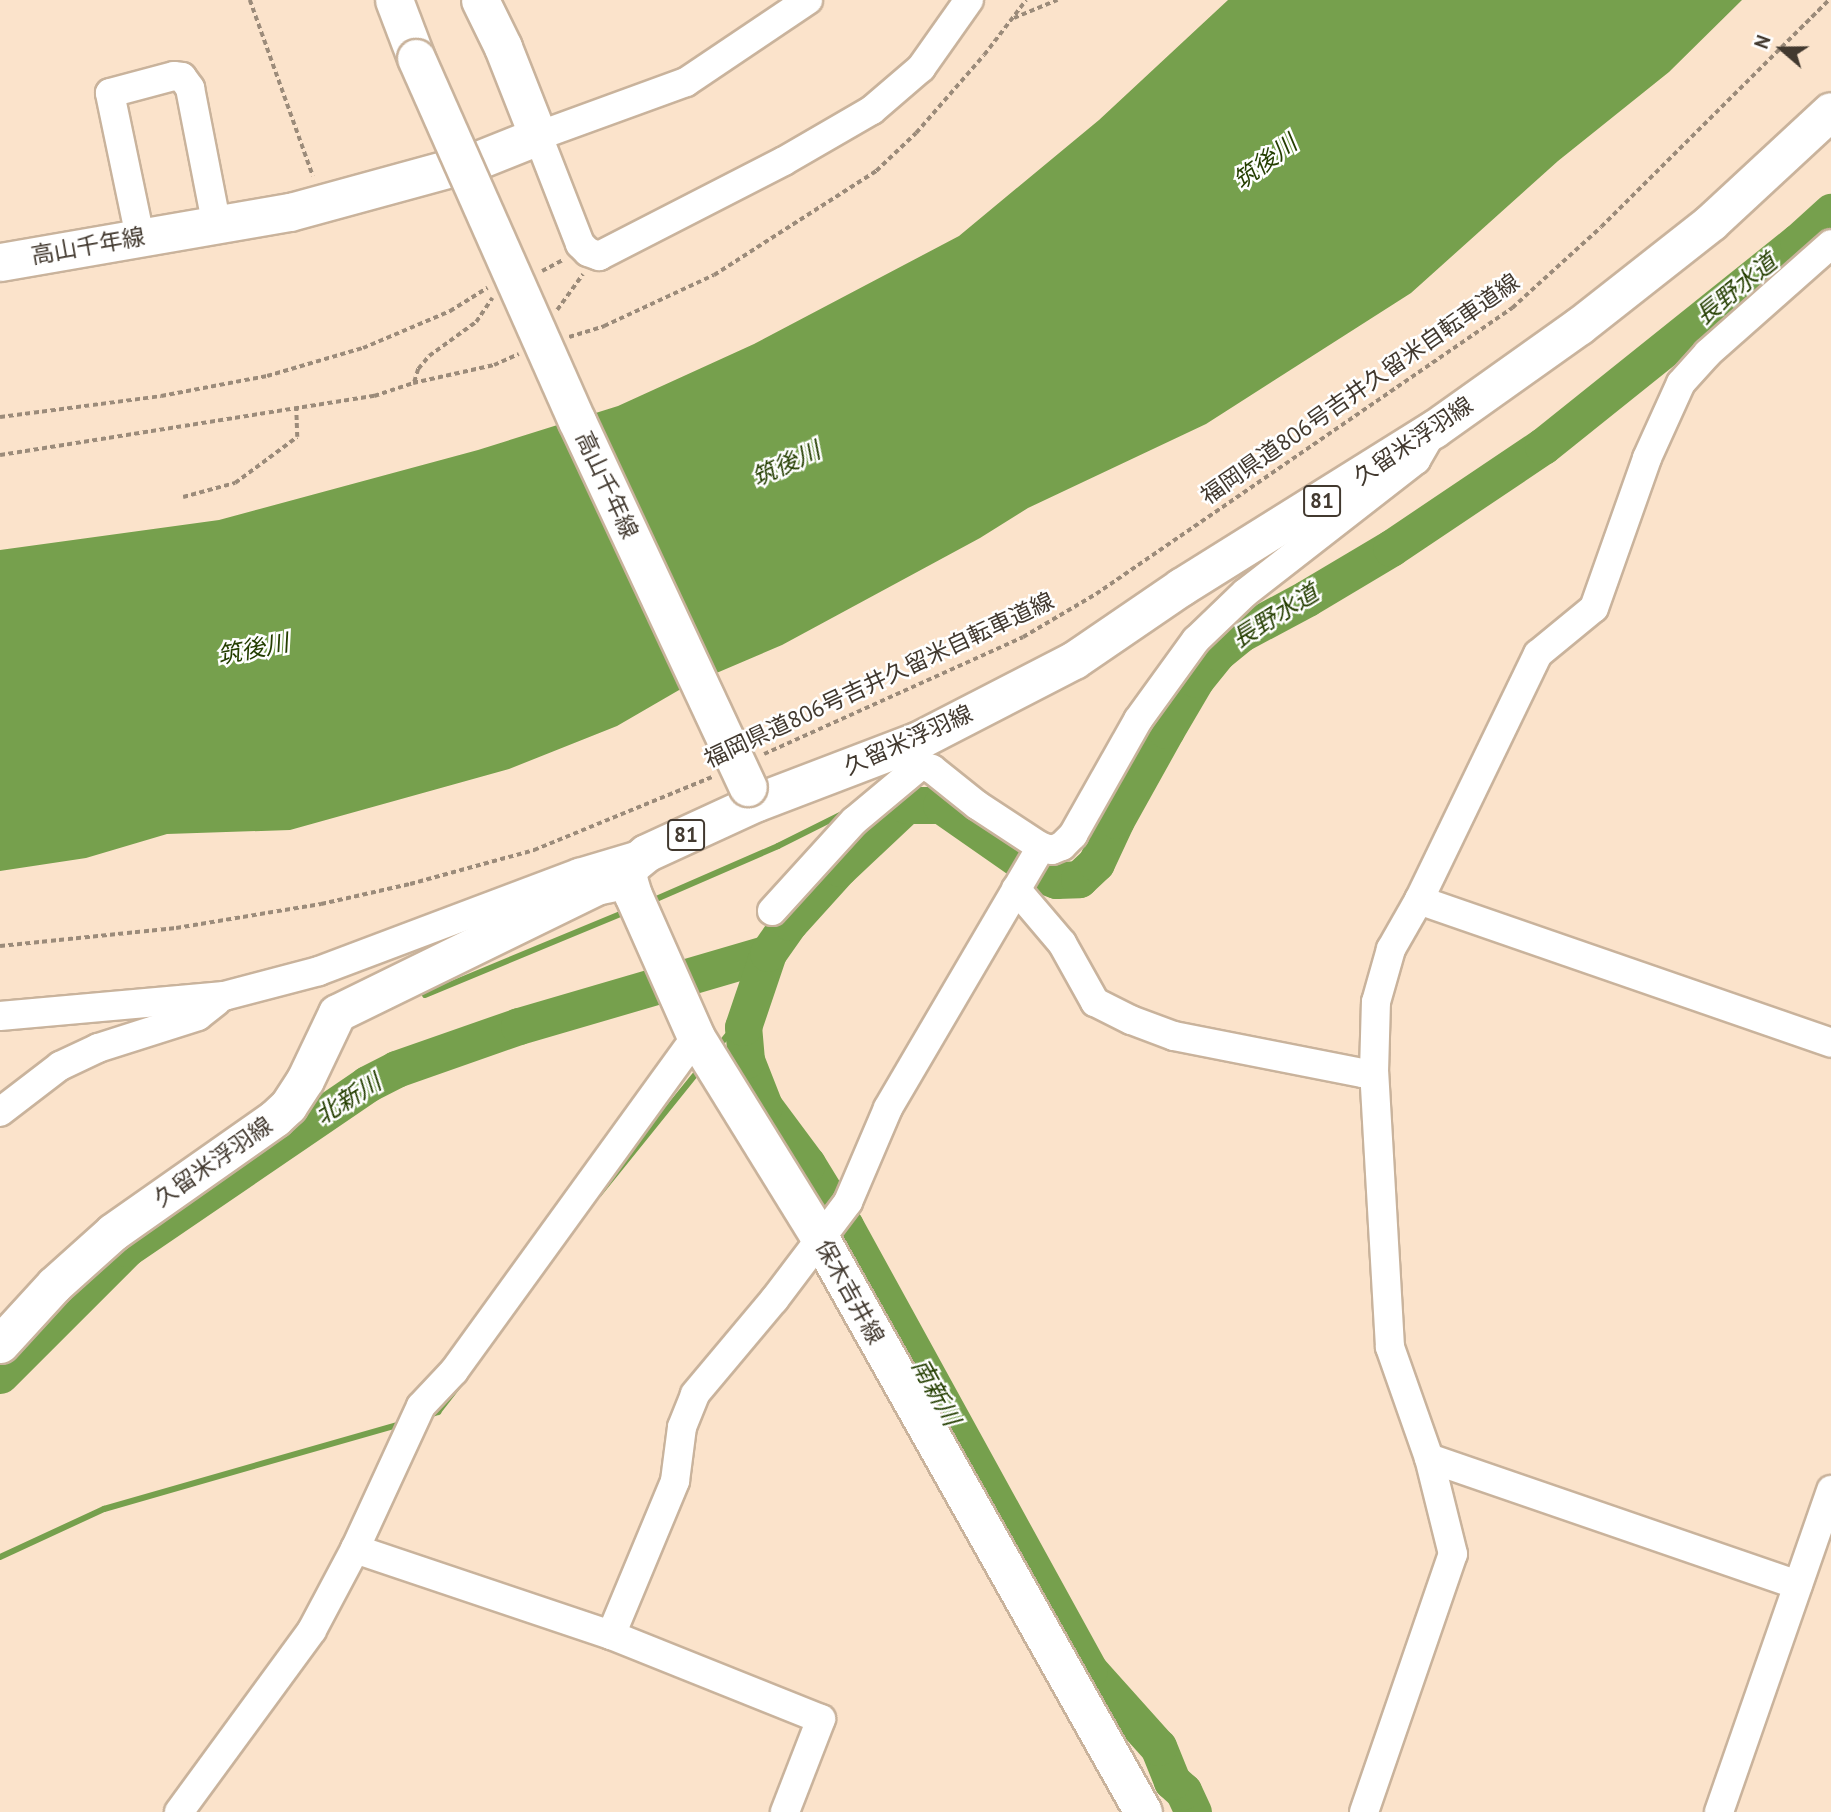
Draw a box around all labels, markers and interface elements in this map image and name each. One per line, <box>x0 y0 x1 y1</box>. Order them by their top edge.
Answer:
north arrow <box>1747 14 1817 84</box>
text: N <box>1749 32 1776 52</box>
water label: 筑後川 <box>1228 129 1302 195</box>
street label: 高山千年線 <box>29 222 147 270</box>
water label: 長野水道 <box>1690 248 1782 330</box>
street label: 福岡県道806号吉井久留米自転車道線 <box>1195 268 1525 510</box>
street label: 久留米浮羽線 <box>1348 391 1478 491</box>
street label: 高山千年線 <box>570 427 644 543</box>
water label: 筑後川 <box>747 436 825 492</box>
road number: 81 <box>1303 484 1341 518</box>
water label: 長野水道 <box>1227 578 1323 654</box>
street label: 福岡県道806号吉井久留米自転車道線 <box>700 587 1058 773</box>
water label: 筑後川 <box>215 628 291 670</box>
street label: 久留米浮羽線 <box>839 699 977 781</box>
road number: 81 <box>667 818 705 852</box>
water label: 北新川 <box>310 1068 386 1130</box>
street label: 久留米浮羽線 <box>149 1111 277 1213</box>
street label: 保木吉井線 <box>810 1235 890 1349</box>
water label: 南新川 <box>906 1354 966 1430</box>

